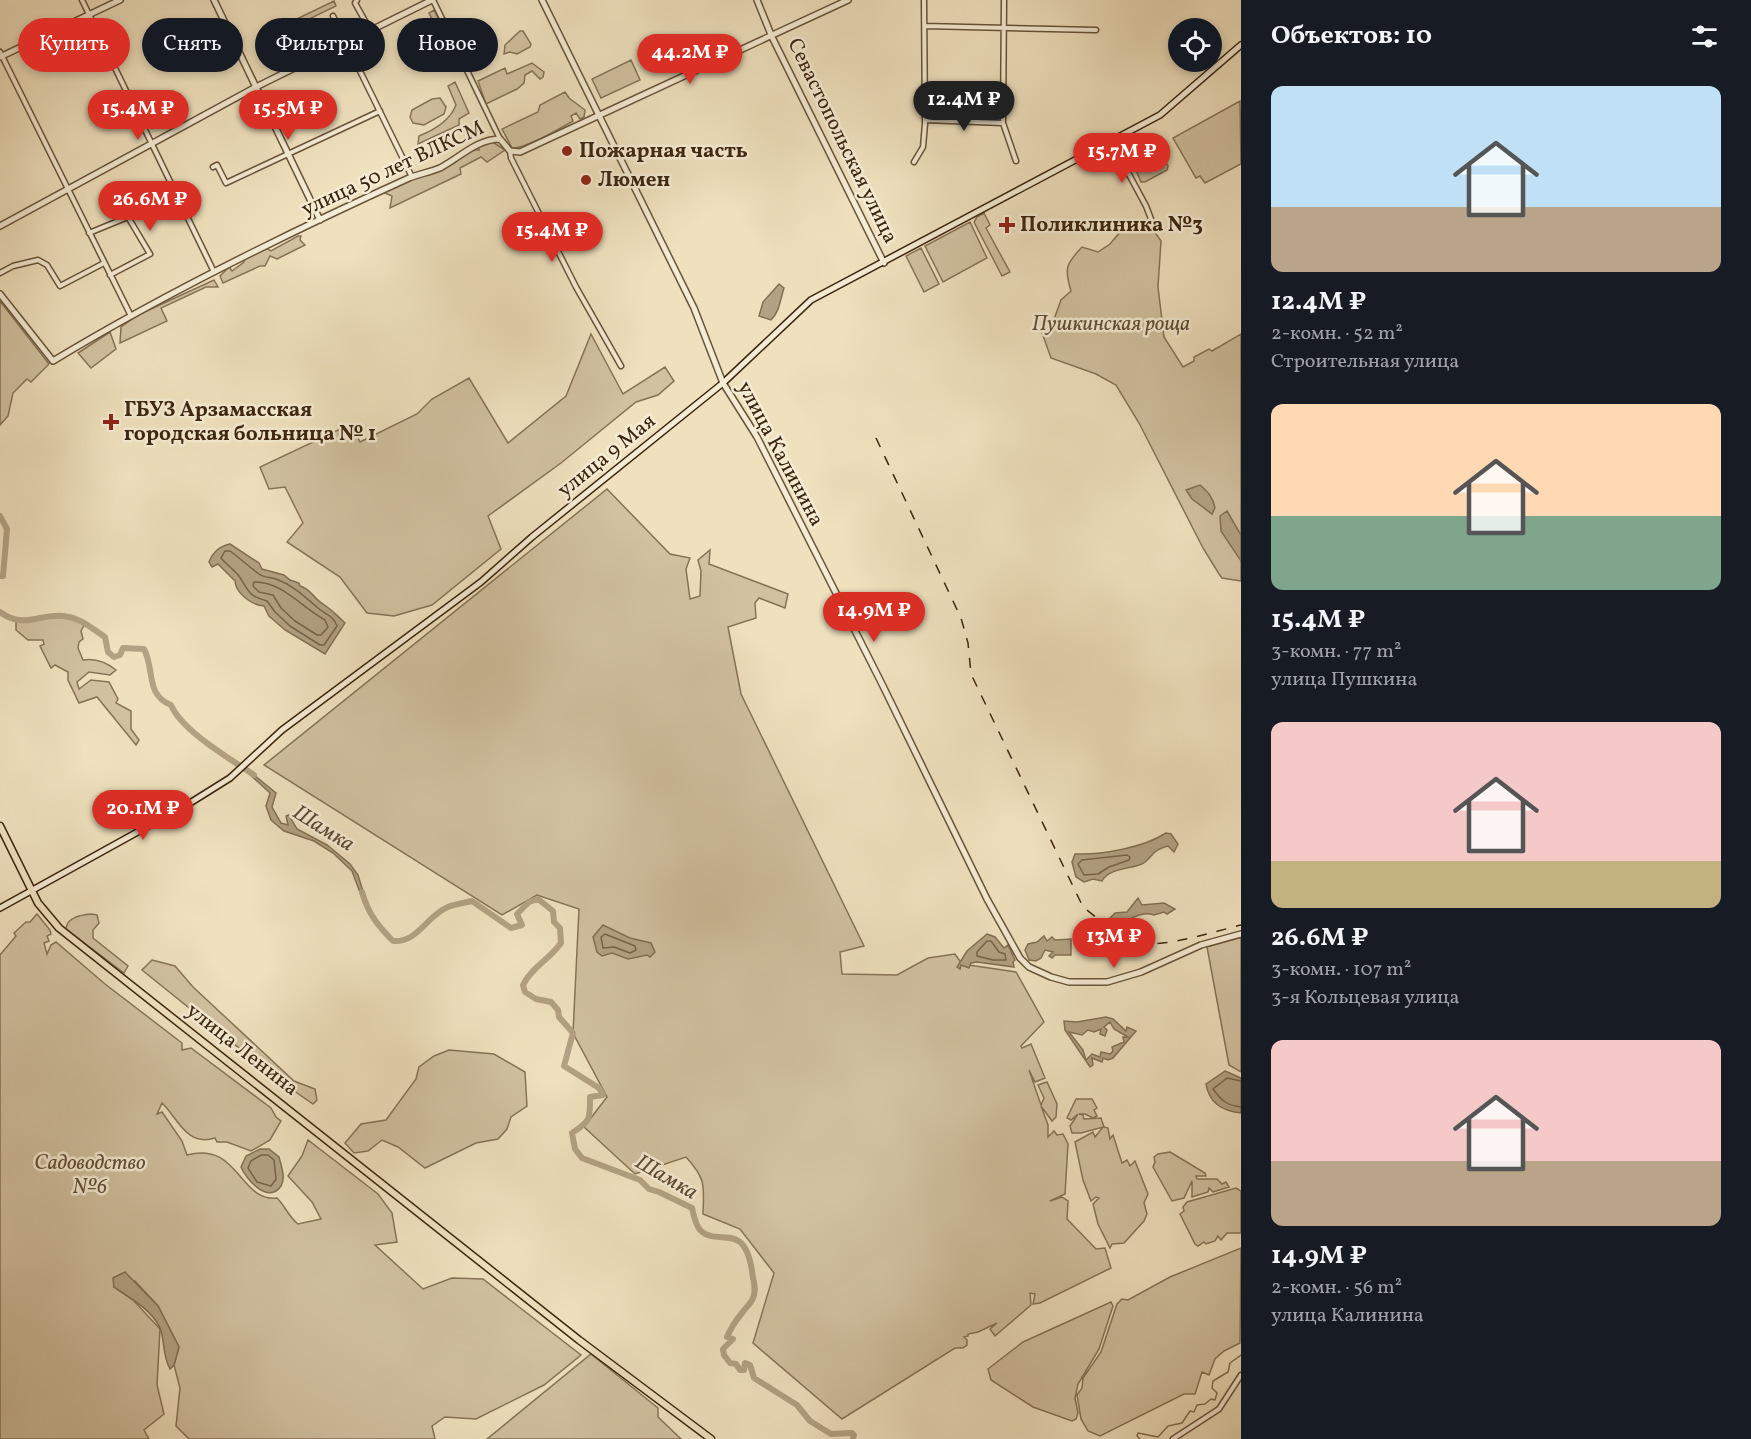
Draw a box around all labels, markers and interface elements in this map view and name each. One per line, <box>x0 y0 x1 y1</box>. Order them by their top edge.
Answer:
chip: Купить <box>18 18 130 72</box>
chip: Снять <box>142 18 243 72</box>
chip: Фильтры <box>255 18 385 72</box>
chip: Новое <box>397 18 498 72</box>
map controls <box>1168 18 1222 72</box>
button: locate <box>1168 18 1222 72</box>
text: Объектов: 10 <box>1271 18 1432 54</box>
icon: filters <box>1688 20 1721 53</box>
pin: 44.2M ₽ <box>635 34 745 85</box>
street label: Севастопольская улица <box>780 34 904 248</box>
text: 44.2M ₽ <box>651 39 729 67</box>
pin: 12.4M ₽ <box>909 81 1019 132</box>
text: 12.4M ₽ <box>927 86 1001 114</box>
pin: 15.4M ₽ <box>83 90 193 141</box>
pin: 15.5M ₽ <box>233 90 343 141</box>
text: 15.4M ₽ <box>102 95 174 123</box>
text: 15.5M ₽ <box>253 95 323 123</box>
street label: улица 50 лет ВЛКСМ <box>297 114 489 224</box>
icon: home <box>1442 125 1550 233</box>
pin: 15.7M ₽ <box>1067 133 1177 184</box>
place label: Пожарная часть <box>579 137 748 166</box>
text: 15.7M ₽ <box>1087 138 1157 166</box>
marker: Пожарная часть <box>560 144 574 158</box>
place label: Люмен <box>598 166 670 195</box>
marker: Люмен <box>579 173 593 187</box>
pin: 26.6M ₽ <box>95 181 205 232</box>
text: 26.6M ₽ <box>112 186 188 214</box>
place label: Поликлиника №3 <box>1020 211 1203 240</box>
pin: 15.4M ₽ <box>497 212 607 263</box>
marker: Поликлиника №3 <box>998 216 1016 234</box>
text: 15.4M ₽ <box>516 217 588 245</box>
text: 12.4M ₽ <box>1271 284 1366 320</box>
park label: Пушкинская роща <box>1032 310 1190 339</box>
text: 2-комн. · 52 m² <box>1271 320 1403 348</box>
text: Строительная улица <box>1271 348 1459 376</box>
street label: улица Калинина <box>730 376 830 532</box>
place label: ГБУЗ Арзамасская городская больница № 1 <box>124 396 376 449</box>
street label: улица 9 Мая <box>552 407 662 505</box>
marker: ГБУЗ Арзамасская городская больница № 1 <box>102 413 120 431</box>
icon: home <box>1442 443 1550 551</box>
pin: 14.9M ₽ <box>819 592 929 643</box>
text: 14.9M ₽ <box>837 597 911 625</box>
text: 15.4M ₽ <box>1271 602 1365 638</box>
text: 3-комн. · 77 m² <box>1271 638 1401 666</box>
text: улица Пушкина <box>1271 666 1417 694</box>
icon: home <box>1442 761 1550 869</box>
pin: 20.1M ₽ <box>88 790 198 841</box>
text: 20.1M ₽ <box>106 795 180 823</box>
water label: Шамка <box>286 798 360 860</box>
pin: 13M ₽ <box>1072 918 1156 969</box>
text: 26.6M ₽ <box>1271 920 1369 956</box>
text: 13M ₽ <box>1086 923 1142 951</box>
text: 3-комн. · 107 m² <box>1271 956 1411 984</box>
text: 3-я Кольцевая улица <box>1271 984 1460 1012</box>
street label: улица Ленина <box>180 997 304 1103</box>
icon: home <box>1442 1079 1550 1187</box>
water label: Шамка <box>629 1148 703 1208</box>
park label: Садоводство №6 <box>34 1149 146 1202</box>
text: 14.9M ₽ <box>1271 1238 1367 1274</box>
text: 2-комн. · 56 m² <box>1271 1274 1402 1302</box>
text: улица Калинина <box>1271 1302 1424 1330</box>

